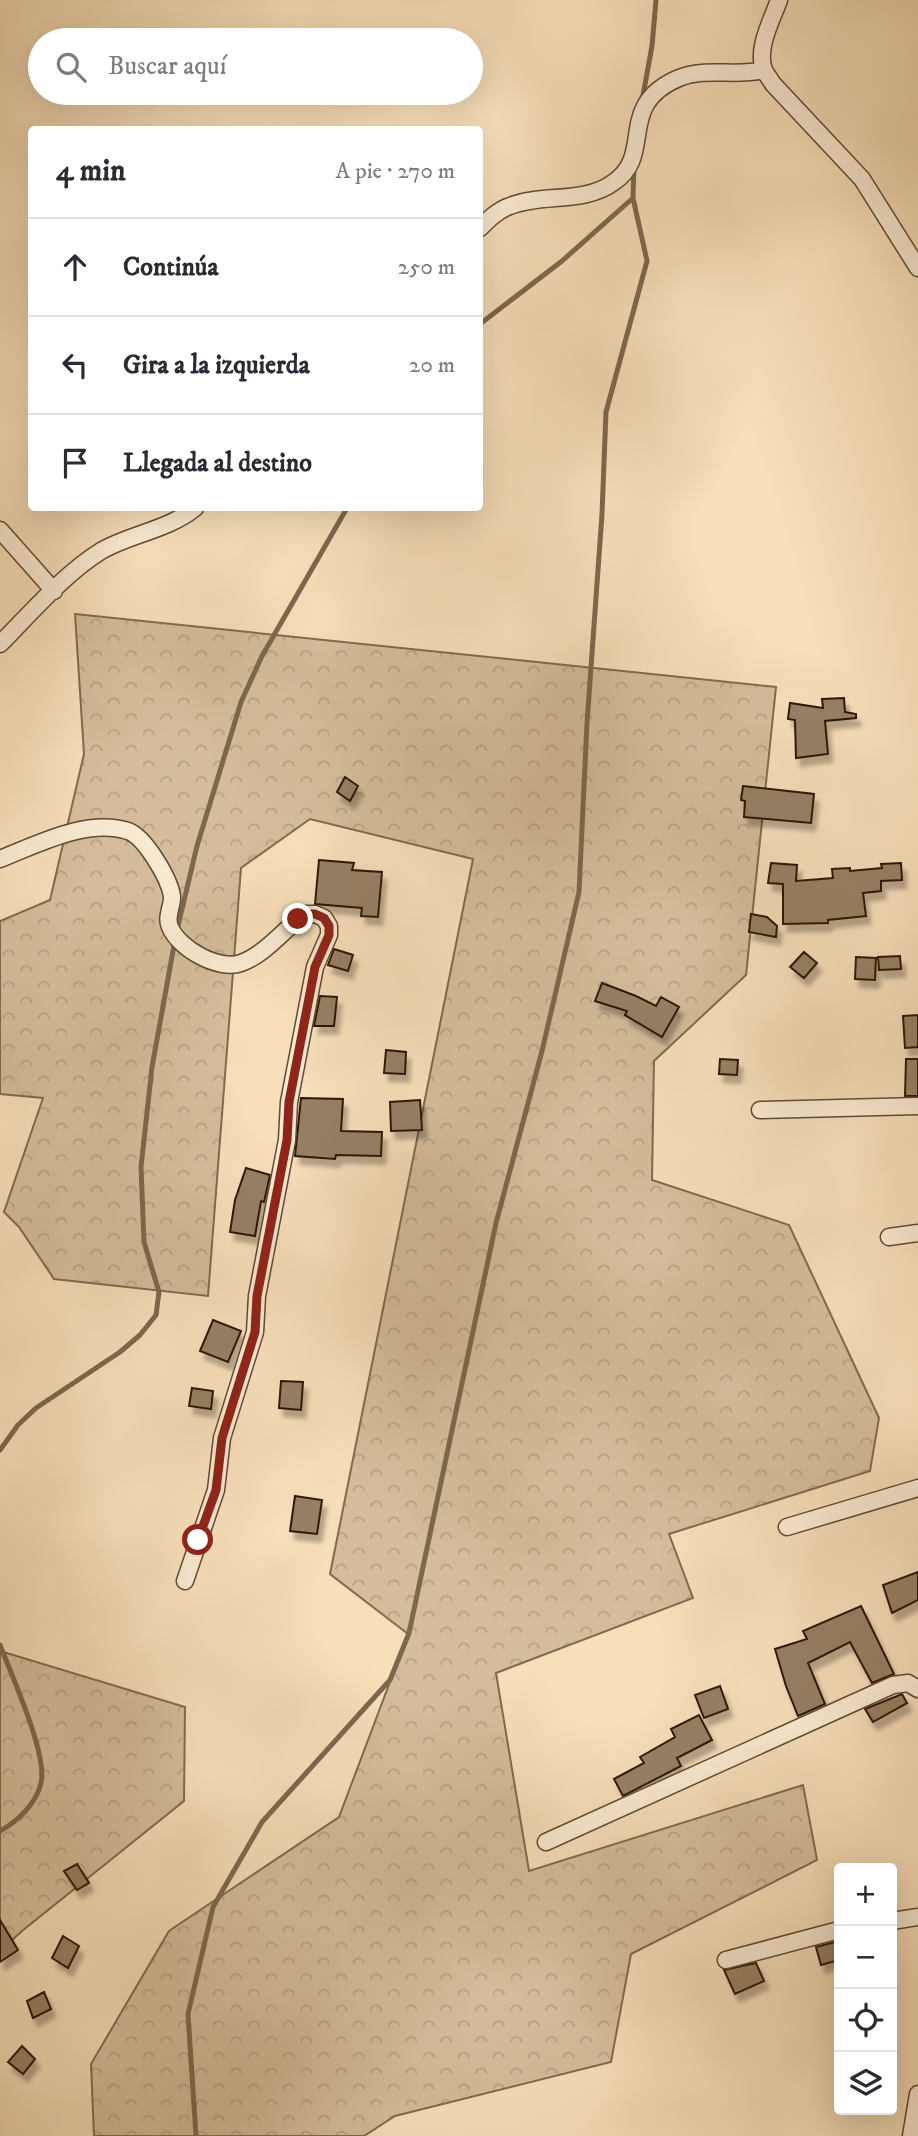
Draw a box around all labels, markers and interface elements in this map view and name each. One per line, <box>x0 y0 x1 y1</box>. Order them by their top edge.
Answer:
search box <box>28 28 483 105</box>
icon: search <box>52 48 90 86</box>
text: Buscar aquí <box>108 50 226 83</box>
text: 4 min <box>56 153 126 190</box>
text: A pie · 270 m <box>336 157 455 186</box>
icon: ahead <box>56 248 94 286</box>
text: Continúa <box>123 251 218 284</box>
text: 250 m <box>398 253 455 282</box>
icon: left <box>56 346 94 384</box>
text: Gira a la izquierda <box>123 349 310 382</box>
text: 20 m <box>409 351 455 380</box>
icon: arrive <box>56 444 94 482</box>
text: Llegada al destino <box>123 447 312 480</box>
route end <box>282 903 313 934</box>
route start <box>182 1524 213 1555</box>
map controls <box>834 1863 897 2115</box>
button: + <box>834 1863 897 1926</box>
button: − <box>834 1926 897 1989</box>
button: locate <box>834 1989 897 2052</box>
button: layers <box>834 2052 897 2115</box>

